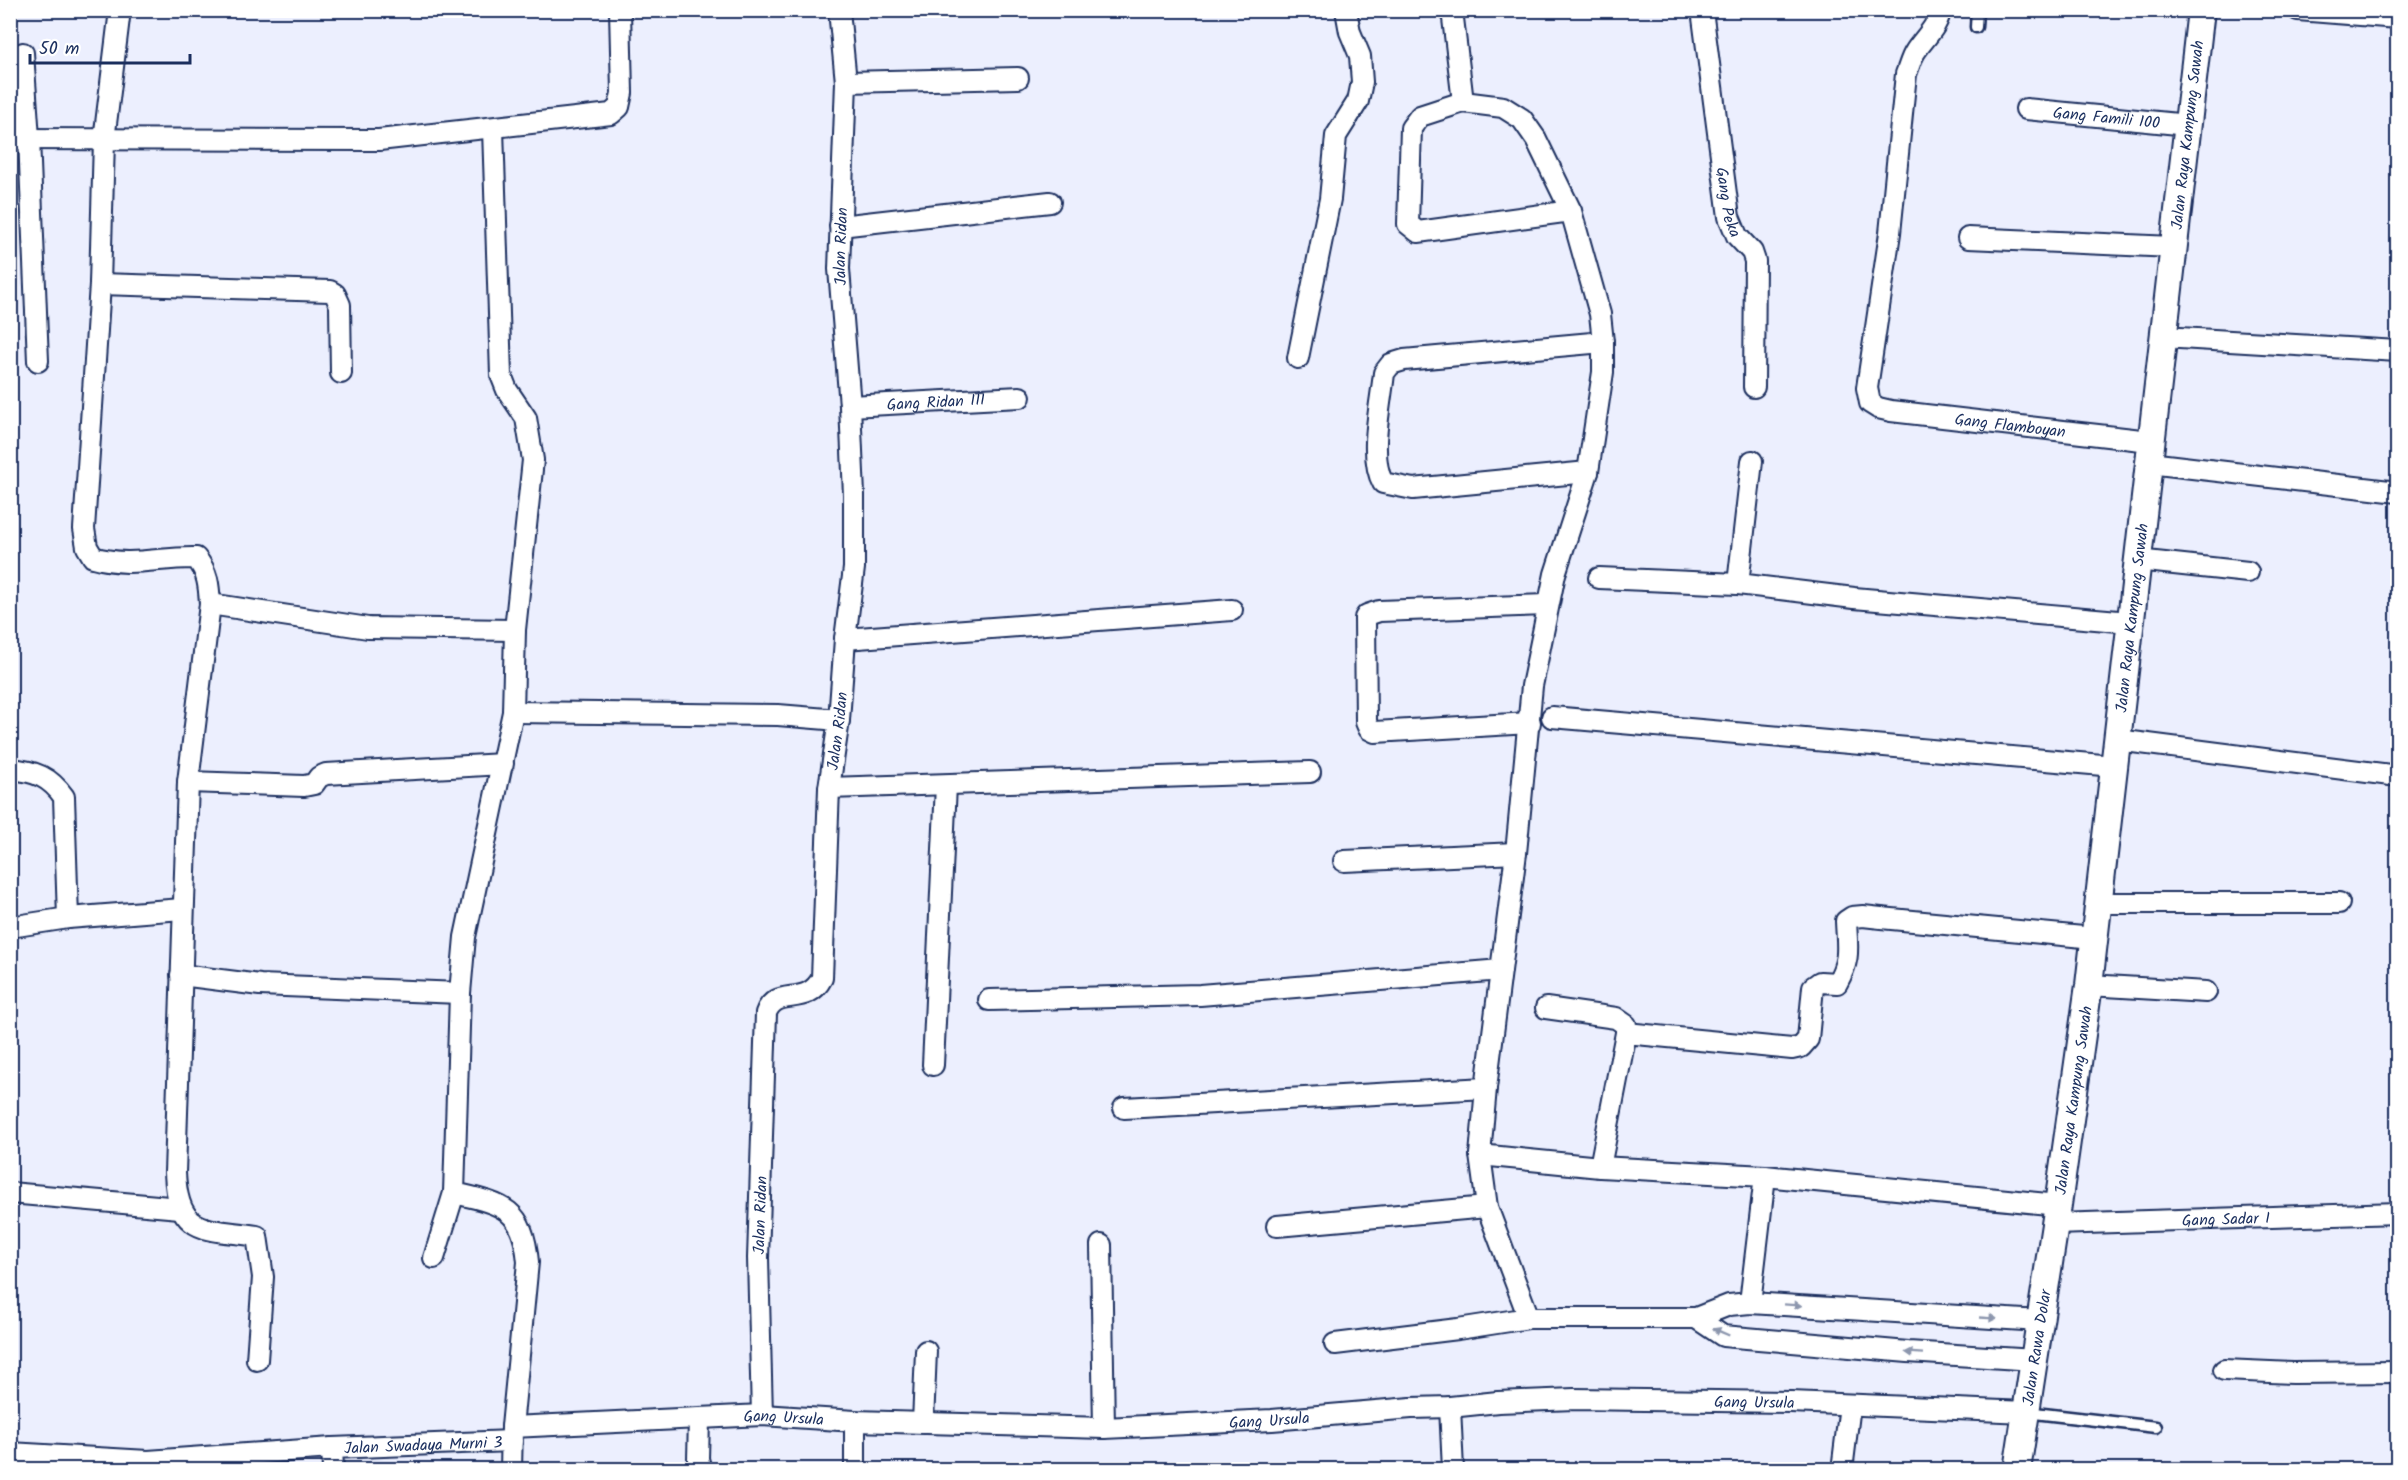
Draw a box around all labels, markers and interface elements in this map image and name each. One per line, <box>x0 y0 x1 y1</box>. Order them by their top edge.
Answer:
scale bar <box>30 27 190 65</box>
text: 50 m <box>39 35 79 64</box>
street label: Jalan Raya Kampung Sawah <box>2165 39 2211 231</box>
street label: Gang Famili 100 <box>2052 101 2161 136</box>
street label: Gang Peka <box>1709 166 1747 241</box>
street label: Jalan Ridan <box>828 207 855 287</box>
street label: Gang Ridan III <box>886 388 986 418</box>
street label: Gang Flamboyan <box>1953 407 2067 445</box>
street label: Jalan Raya Kampung Sawah <box>2109 522 2156 714</box>
street label: Jalan Ridan <box>821 691 855 772</box>
street label: Jalan Raya Kampung Sawah <box>2049 1004 2100 1196</box>
street label: Jalan Ridan <box>747 1175 775 1255</box>
street label: Gang Sadar I <box>2182 1206 2270 1234</box>
street label: Jalan Rawa Dolar <box>2016 1286 2059 1408</box>
one-way arrow <box>1784 1301 1803 1310</box>
one-way arrow <box>1978 1313 1997 1323</box>
one-way arrow <box>1711 1327 1729 1337</box>
one-way arrow <box>1904 1348 1923 1357</box>
street label: Gang Ursula <box>1714 1390 1795 1416</box>
street label: Gang Ursula <box>743 1404 825 1433</box>
street label: Gang Ursula <box>1228 1406 1311 1436</box>
street label: Jalan Swadaya Murni 3 <box>344 1430 503 1462</box>

